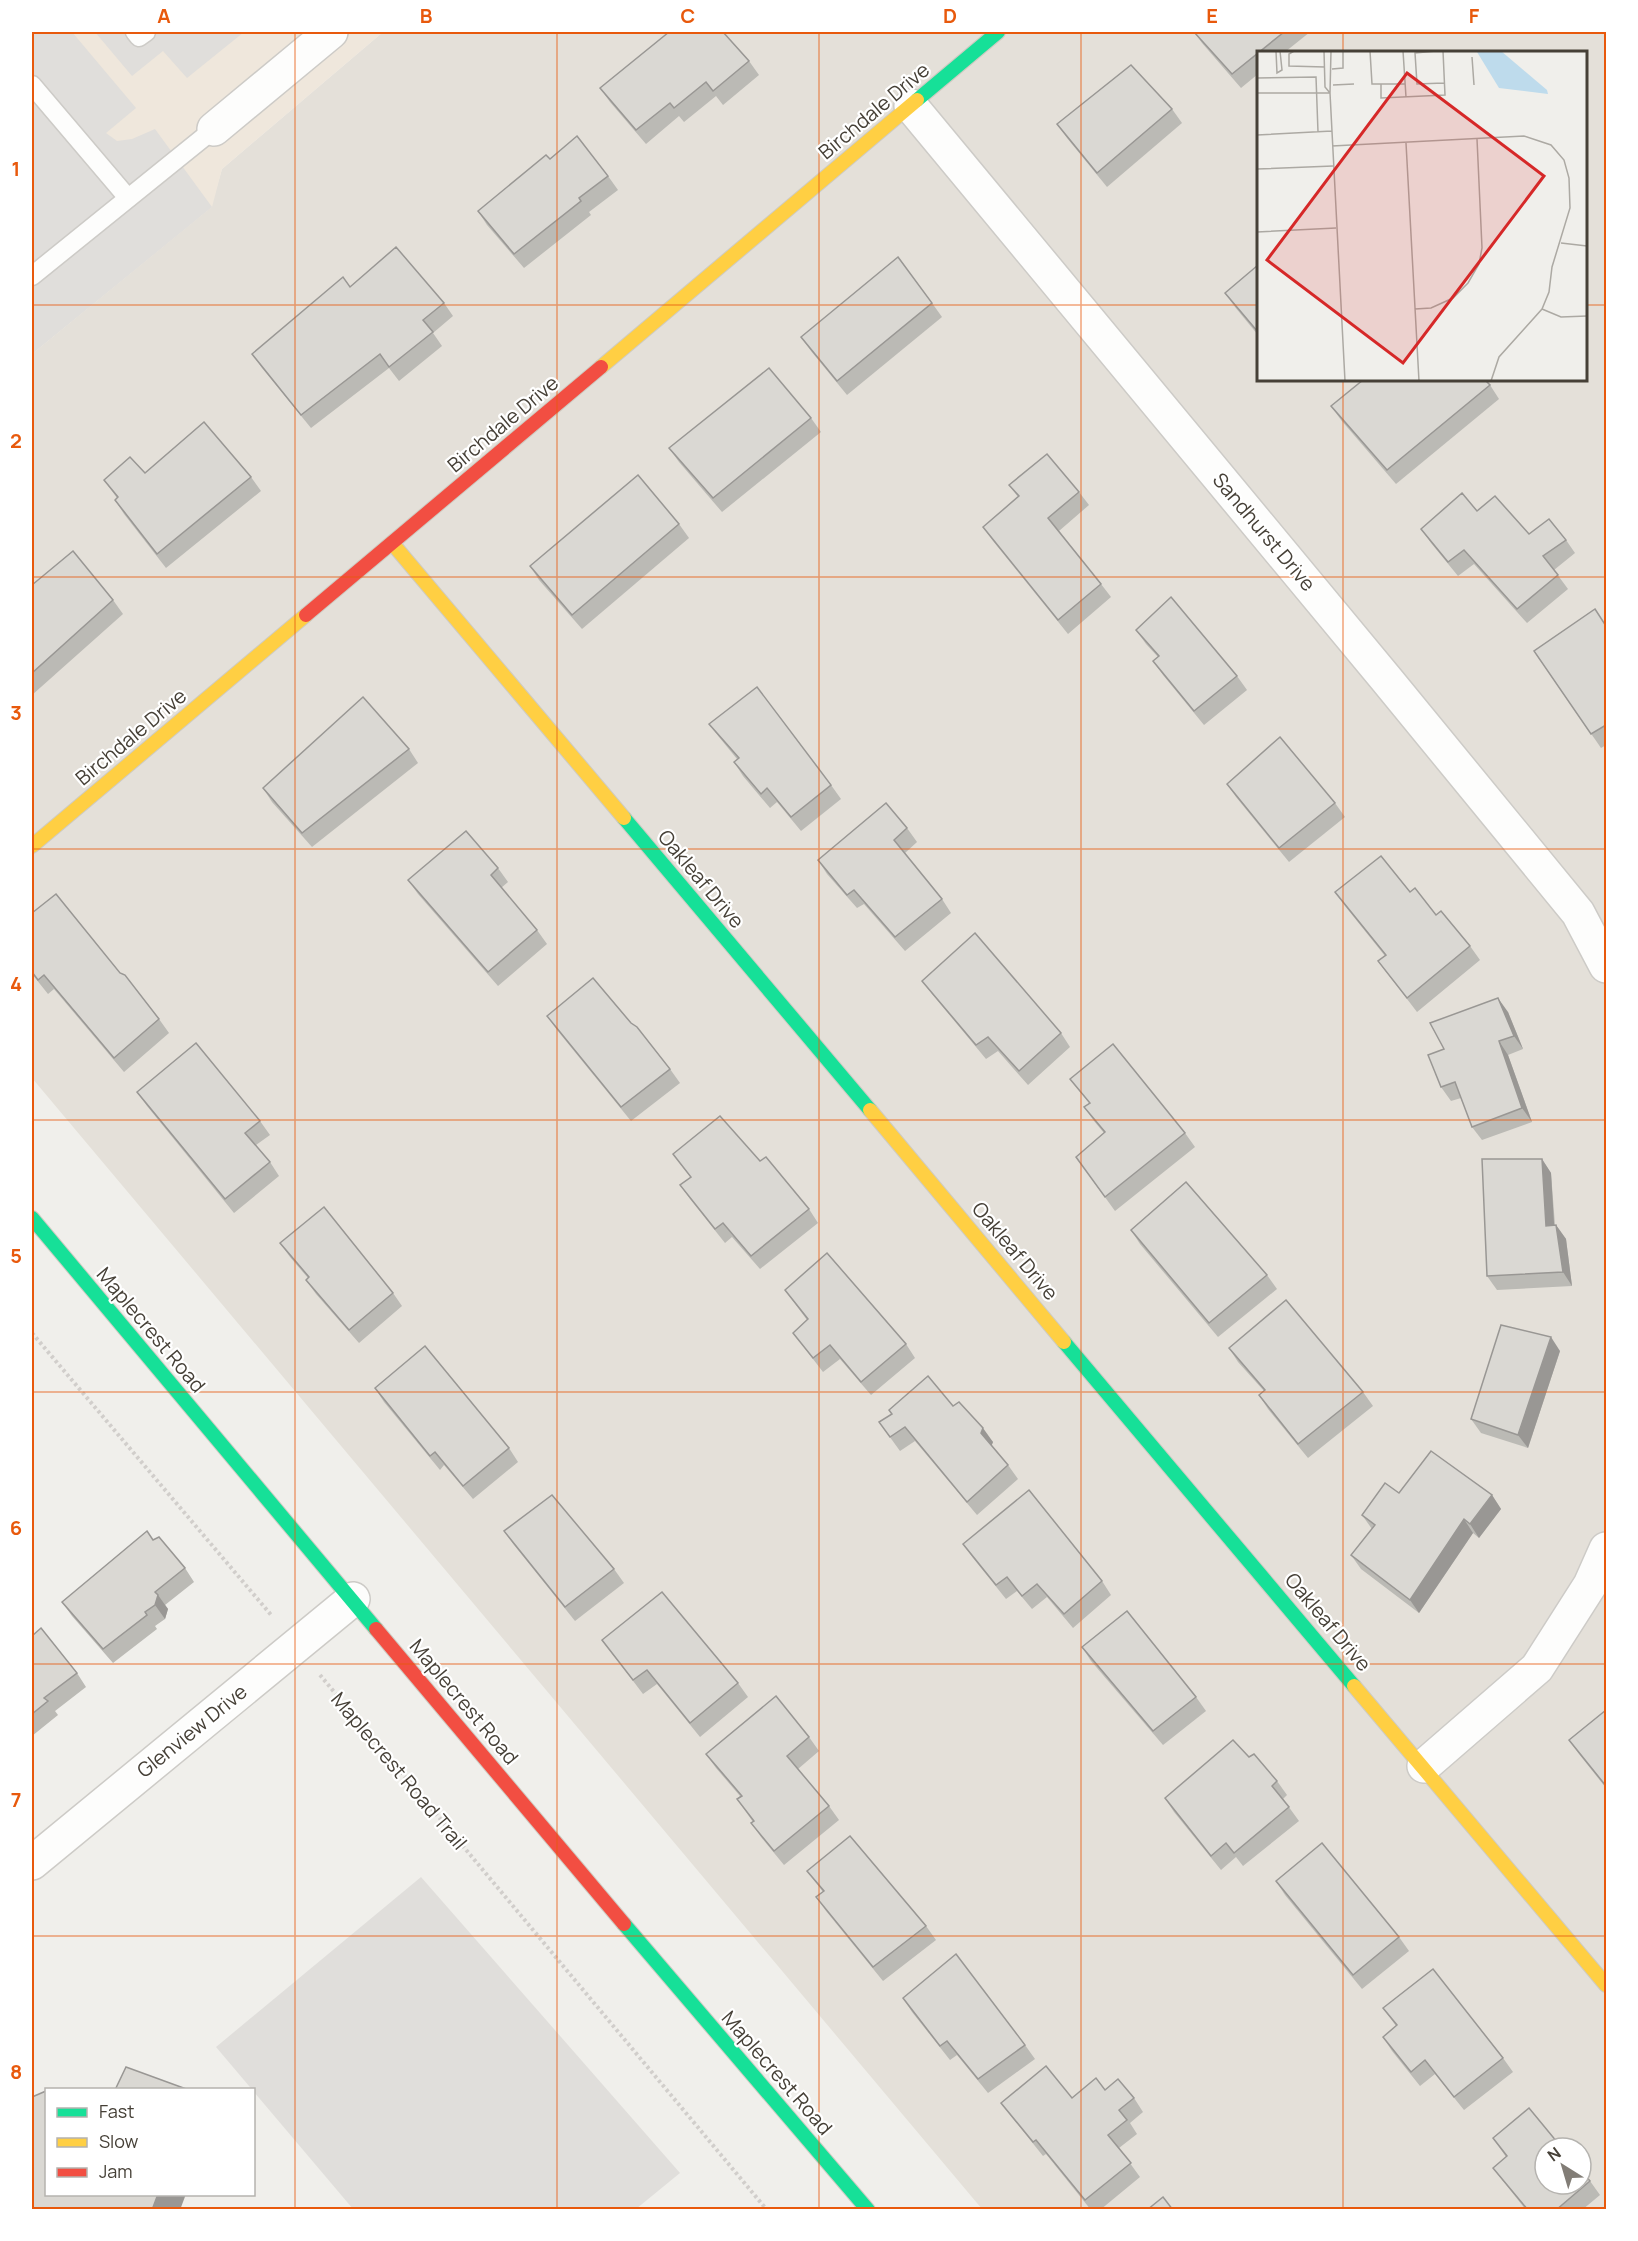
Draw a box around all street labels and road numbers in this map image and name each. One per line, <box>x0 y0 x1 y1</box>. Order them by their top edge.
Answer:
street label: Birchdale Drive <box>813 56 935 165</box>
street label: Birchdale Drive <box>442 369 564 478</box>
street label: Sandhurst Drive <box>1207 467 1322 597</box>
street label: Birchdale Drive <box>70 682 192 791</box>
street label: Oakleaf Drive <box>652 824 750 934</box>
street label: Oakleaf Drive <box>966 1196 1064 1306</box>
street label: Maplecrest Road <box>91 1261 212 1398</box>
street label: Oakleaf Drive <box>1279 1567 1377 1677</box>
street label: Maplecrest Road <box>404 1633 525 1770</box>
street label: Glenview Drive <box>131 1678 252 1783</box>
street label: Maplecrest Road Trail <box>325 1686 473 1855</box>
street label: Maplecrest Road <box>716 2005 839 2140</box>

